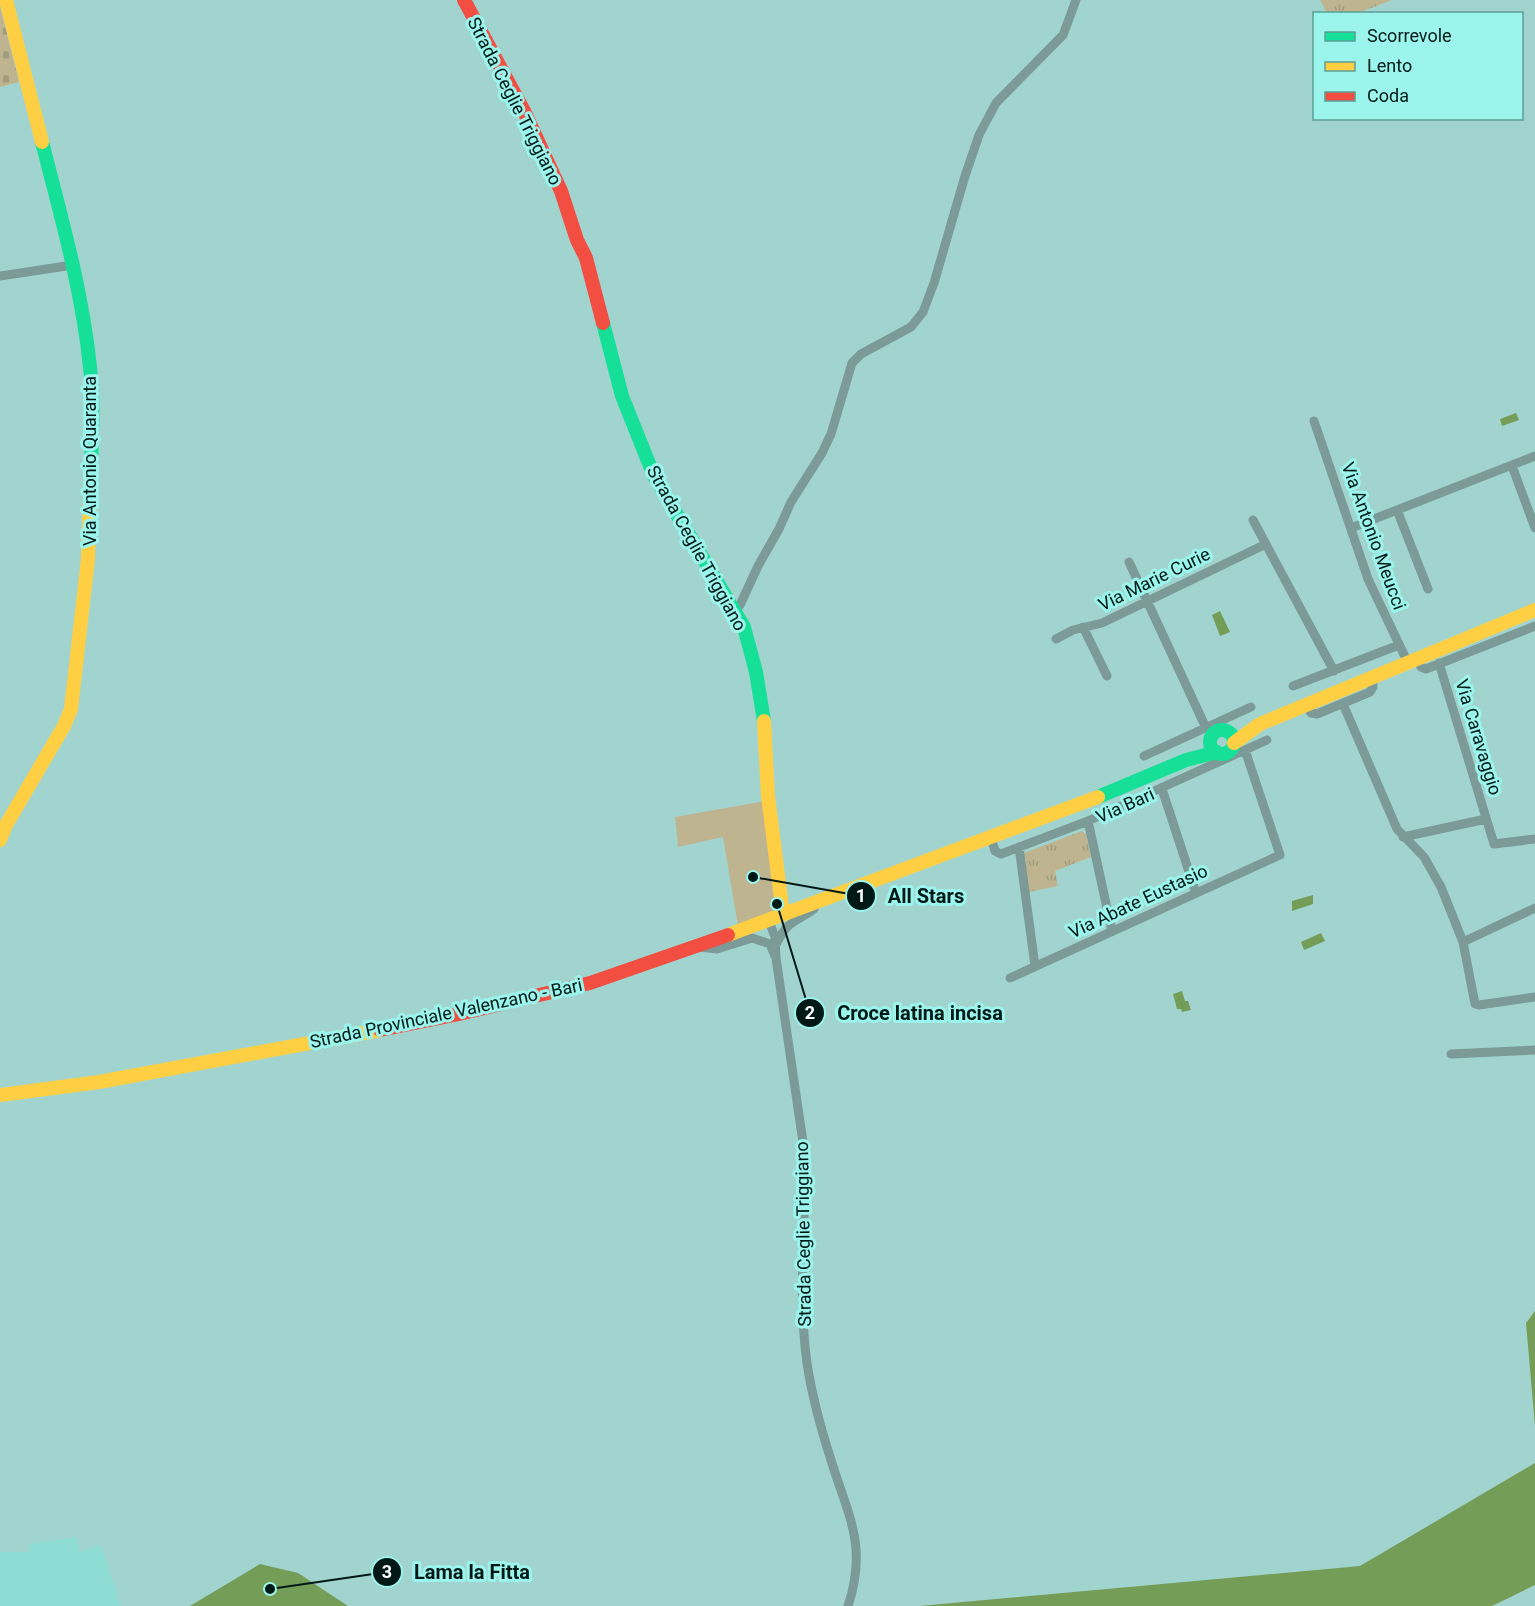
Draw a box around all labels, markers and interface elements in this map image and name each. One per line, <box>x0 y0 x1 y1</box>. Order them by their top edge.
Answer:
legend <box>1313 12 1523 120</box>
street label: Strada Ceglie Triggiano <box>464 14 566 188</box>
text: Scorrevole <box>1367 25 1452 46</box>
text: Lento <box>1367 55 1412 76</box>
text: Coda <box>1367 85 1409 106</box>
street label: Via Antonio Quaranta <box>79 376 100 546</box>
street label: Via Antonio Meucci <box>1338 459 1410 613</box>
street label: Strada Ceglie Triggiano <box>643 462 751 634</box>
street label: Via Marie Curie <box>1095 543 1213 615</box>
street label: Via Caravaggio <box>1451 676 1507 798</box>
street label: Via Bari <box>1093 783 1157 827</box>
street label: Via Abate Eustasio <box>1065 860 1211 942</box>
callout: All Stars <box>846 877 976 915</box>
text: All Stars <box>888 884 964 908</box>
text: 1 <box>856 885 866 906</box>
street label: Strada Provinciale Valenzano - Bari <box>308 974 584 1052</box>
callout: Croce latina incisa <box>795 994 1014 1032</box>
text: Croce latina incisa <box>837 1001 1003 1025</box>
text: 2 <box>805 1002 815 1023</box>
street label: Strada Ceglie Triggiano <box>791 1141 815 1327</box>
callout: Lama la Fitta <box>372 1553 542 1591</box>
text: Lama la Fitta <box>414 1560 530 1584</box>
text: 3 <box>382 1561 392 1582</box>

